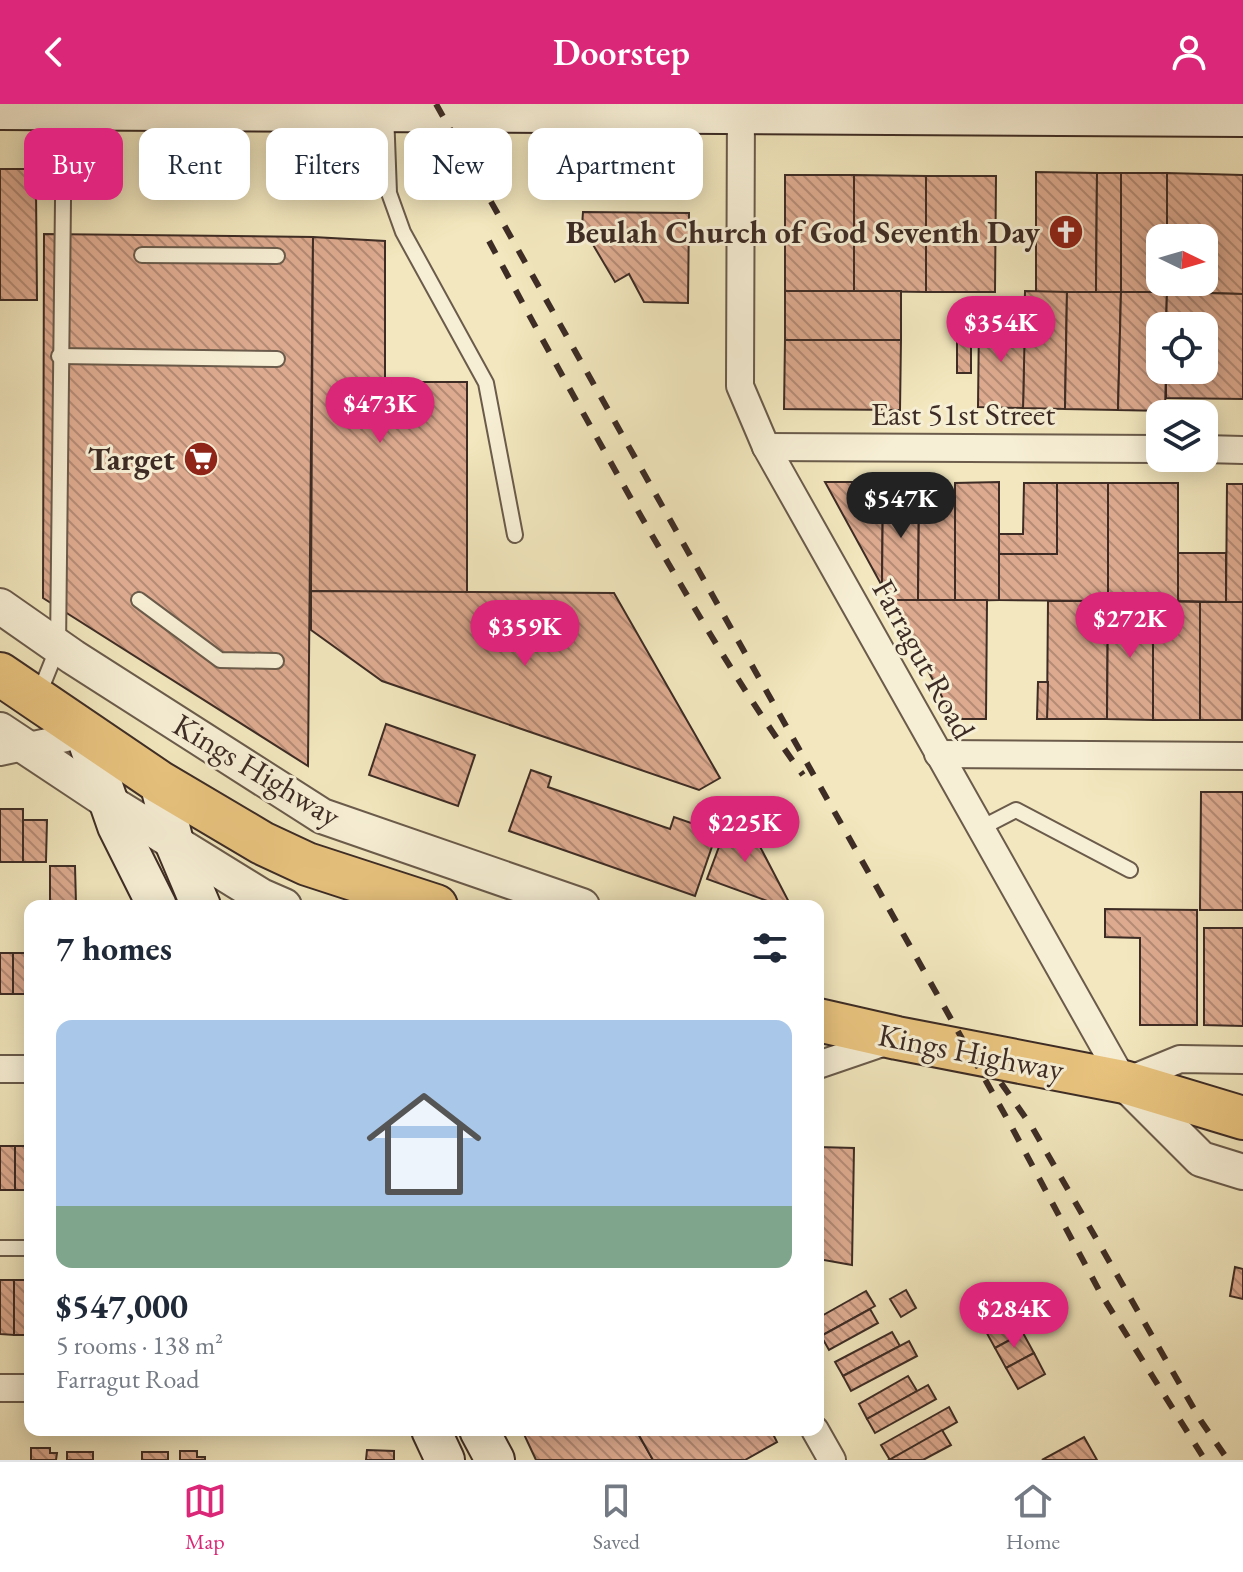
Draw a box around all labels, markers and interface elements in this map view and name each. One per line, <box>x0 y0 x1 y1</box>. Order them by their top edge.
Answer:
text: Doorstep <box>553 29 690 76</box>
icon: back <box>32 30 76 74</box>
icon: person <box>1167 30 1211 74</box>
chip: Buy <box>24 128 123 200</box>
chip: Rent <box>139 128 250 200</box>
chip: Filters <box>266 128 388 200</box>
chip: New <box>404 128 512 200</box>
chip: Apartment <box>528 128 703 200</box>
place label: Beulah Church of God Seventh Day <box>566 211 1041 253</box>
church icon: Beulah Church of God Seventh Day <box>1047 213 1085 251</box>
north arrow <box>1146 224 1218 296</box>
map controls <box>1146 224 1218 472</box>
pin: $354K <box>945 296 1057 364</box>
text: $354K <box>964 305 1038 339</box>
button: locate <box>1146 312 1218 384</box>
pin: $473K <box>324 377 436 445</box>
text: $473K <box>343 386 417 420</box>
street label: East 51st Street <box>871 393 1055 435</box>
button: layers <box>1146 400 1218 472</box>
place label: Target <box>88 438 175 480</box>
supermarket icon: Target <box>182 440 220 478</box>
pin: $547K <box>845 472 957 540</box>
text: $547K <box>864 481 938 515</box>
street label: Farragut Road <box>863 572 986 747</box>
pin: $272K <box>1074 592 1186 660</box>
pin: $359K <box>469 600 581 668</box>
text: $272K <box>1093 601 1167 635</box>
text: $359K <box>488 609 562 643</box>
street label: Kings Highway <box>165 703 349 837</box>
pin: $225K <box>689 796 801 864</box>
text: $225K <box>708 805 782 839</box>
text: 7 homes <box>56 926 172 970</box>
icon: filters <box>748 926 792 970</box>
street label: Kings Highway <box>874 1013 1068 1091</box>
icon: home <box>352 1072 496 1216</box>
pin: $284K <box>958 1282 1070 1350</box>
text: $547,000 <box>56 1284 188 1328</box>
text: $284K <box>977 1291 1051 1325</box>
text: 5 rooms · 138 m² <box>56 1328 223 1362</box>
text: Farragut Road <box>56 1362 199 1396</box>
tab: Map <box>183 1479 227 1556</box>
tab: Saved <box>593 1479 640 1556</box>
tab: Home <box>1006 1479 1060 1556</box>

